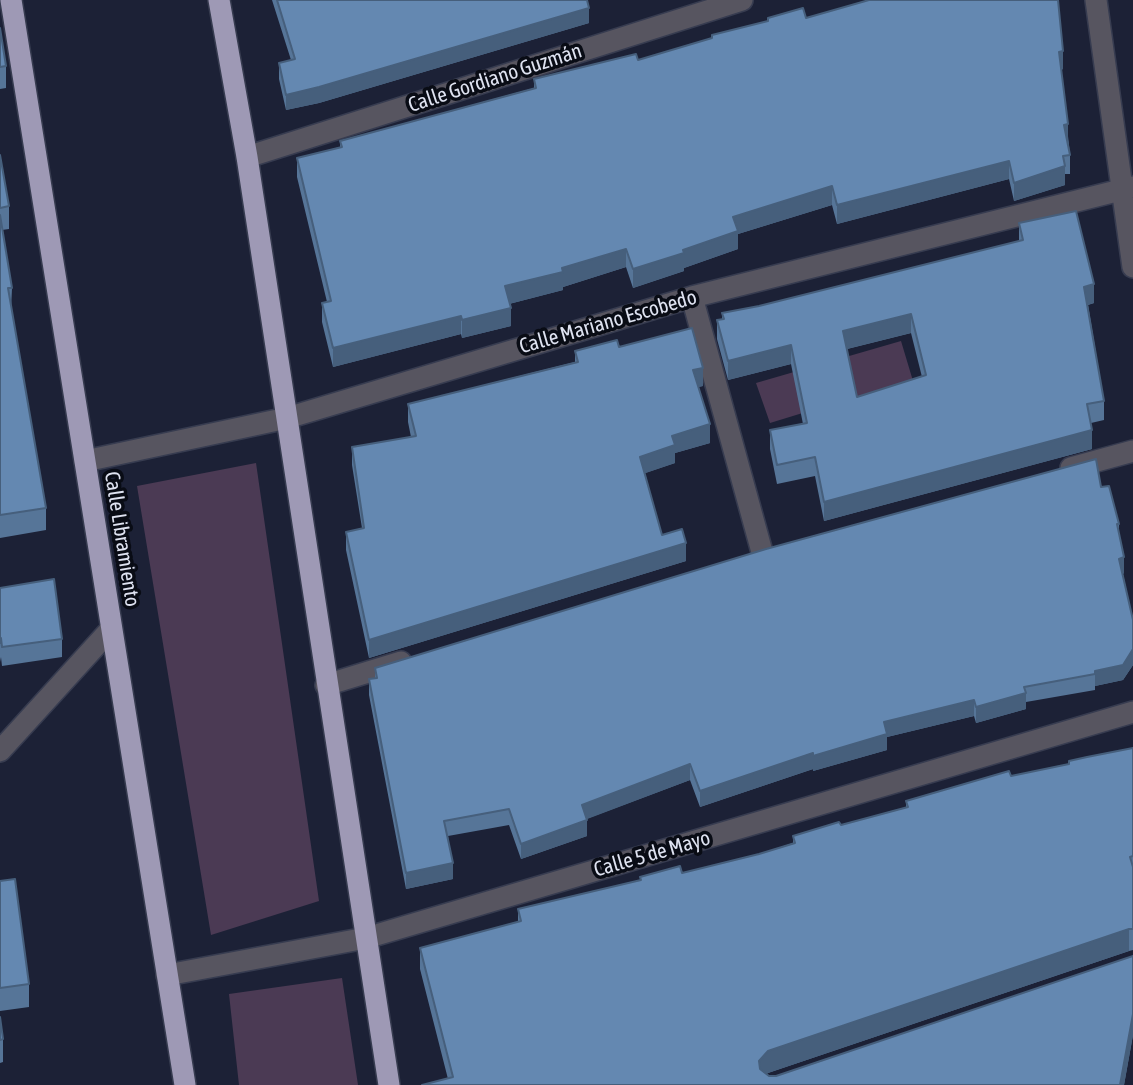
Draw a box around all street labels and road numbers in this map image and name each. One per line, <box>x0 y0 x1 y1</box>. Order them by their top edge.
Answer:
street label: Calle Gordiano Guzmán <box>405 38 585 118</box>
street label: Calle Mariano Escobedo <box>516 285 700 359</box>
street label: Calle Libramiento <box>99 470 145 608</box>
street label: Calle 5 de Mayo <box>591 825 713 883</box>

